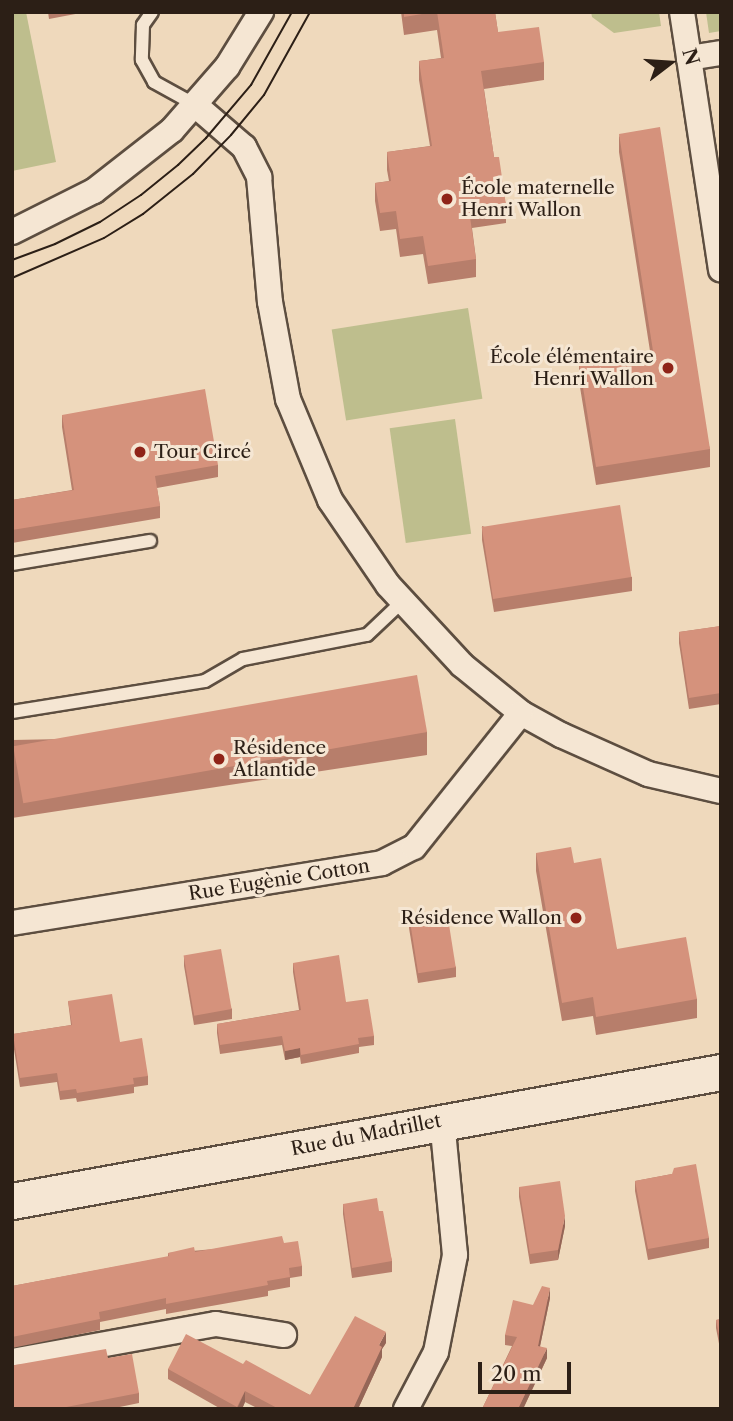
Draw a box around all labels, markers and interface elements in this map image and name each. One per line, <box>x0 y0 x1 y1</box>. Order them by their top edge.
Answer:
north arrow <box>635 28 705 98</box>
text: N <box>677 45 704 68</box>
place label: École maternelle Henri Wallon <box>461 177 615 221</box>
marker: École maternelle Henri Wallon <box>439 191 455 207</box>
place label: École élémentaire Henri Wallon <box>490 346 654 390</box>
marker: École élémentaire Henri Wallon <box>660 360 676 376</box>
place label: Tour Circé <box>154 441 252 463</box>
marker: Tour Circé <box>132 444 148 460</box>
place label: Résidence Atlantide <box>233 737 326 781</box>
marker: Résidence Atlantide <box>211 751 227 767</box>
street label: Rue Eugènie Cotton <box>187 854 371 906</box>
place label: Résidence Wallon <box>400 907 562 929</box>
marker: Résidence Wallon <box>568 910 584 926</box>
street label: Rue du Madrillet <box>289 1109 443 1161</box>
scale bar <box>481 1348 574 1392</box>
text: 20 m <box>491 1361 542 1386</box>

